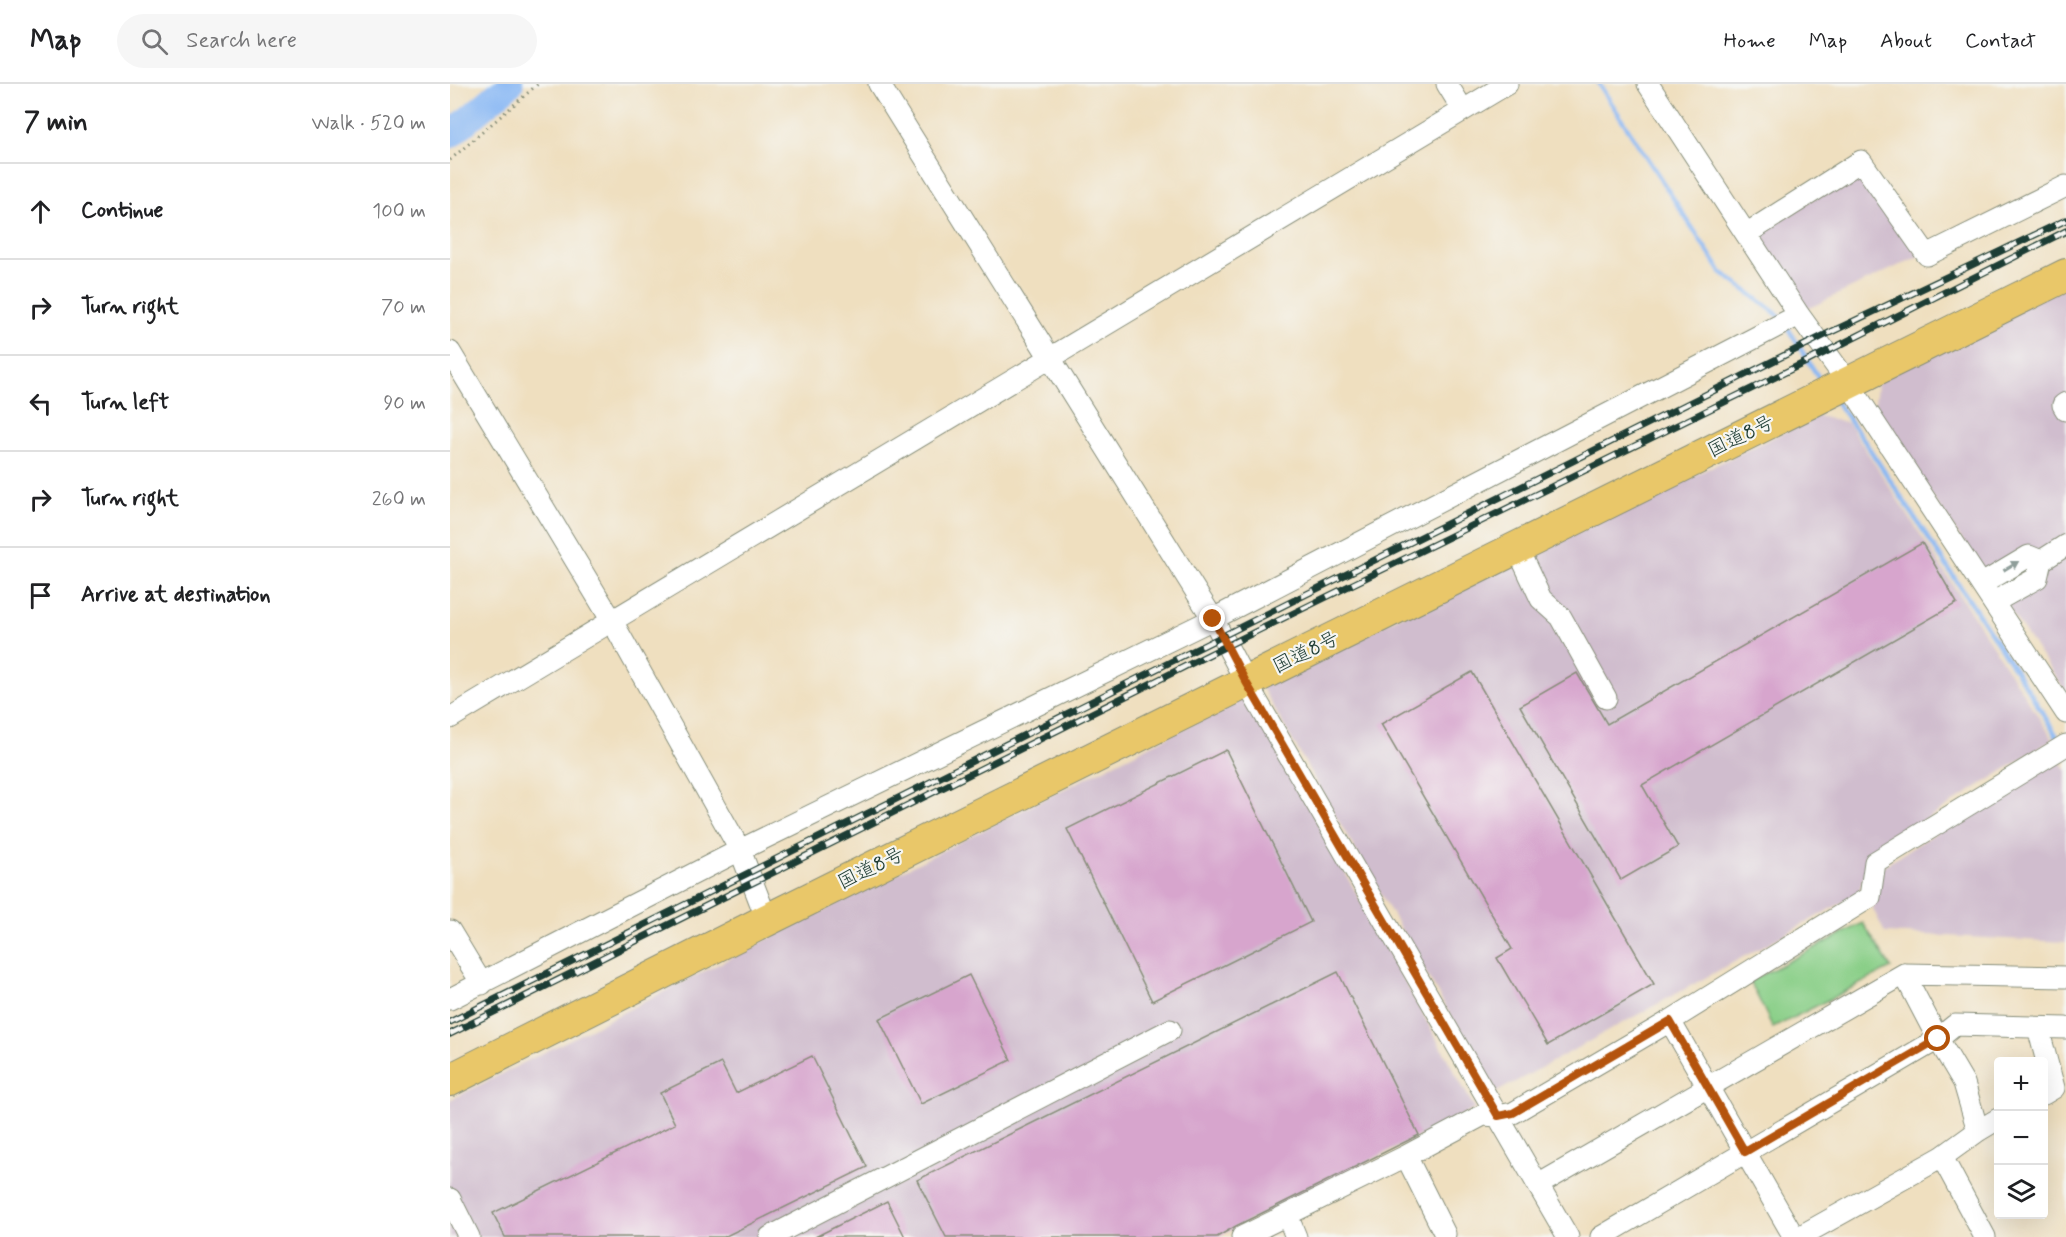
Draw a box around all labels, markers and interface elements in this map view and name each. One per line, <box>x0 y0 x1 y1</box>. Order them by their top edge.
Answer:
search box <box>117 14 537 68</box>
text: Map <box>30 23 81 60</box>
icon: search <box>138 25 171 58</box>
text: Search here <box>186 27 297 55</box>
text: Home <box>1724 27 1776 55</box>
text: Map <box>1809 27 1847 55</box>
text: About <box>1880 27 1932 55</box>
text: Contact <box>1965 27 2036 55</box>
text: 7 min <box>24 106 88 140</box>
text: Walk · 520 m <box>312 110 426 137</box>
icon: ahead <box>24 195 57 228</box>
text: Continue <box>81 197 163 225</box>
text: 100 m <box>372 198 426 225</box>
icon: right <box>24 291 57 324</box>
text: Turn right <box>81 293 179 321</box>
text: 70 m <box>381 294 426 321</box>
icon: left <box>24 387 57 420</box>
text: Turn left <box>81 389 169 417</box>
text: 90 m <box>383 390 426 417</box>
street label: 国道8号 <box>1703 409 1779 465</box>
icon: right <box>24 483 57 516</box>
text: Turn right <box>81 485 179 513</box>
text: 260 m <box>372 486 426 513</box>
one-way arrow <box>2003 561 2019 572</box>
icon: arrive <box>24 579 57 612</box>
text: Arrive at destination <box>81 581 271 609</box>
route end <box>1199 605 1225 631</box>
street label: 国道8号 <box>1268 625 1344 681</box>
street label: 国道8号 <box>833 841 909 897</box>
route start <box>1924 1025 1950 1051</box>
map controls <box>1994 1057 2048 1219</box>
button: + <box>1994 1057 2048 1111</box>
button: − <box>1994 1111 2048 1165</box>
button: layers <box>1994 1165 2048 1219</box>

